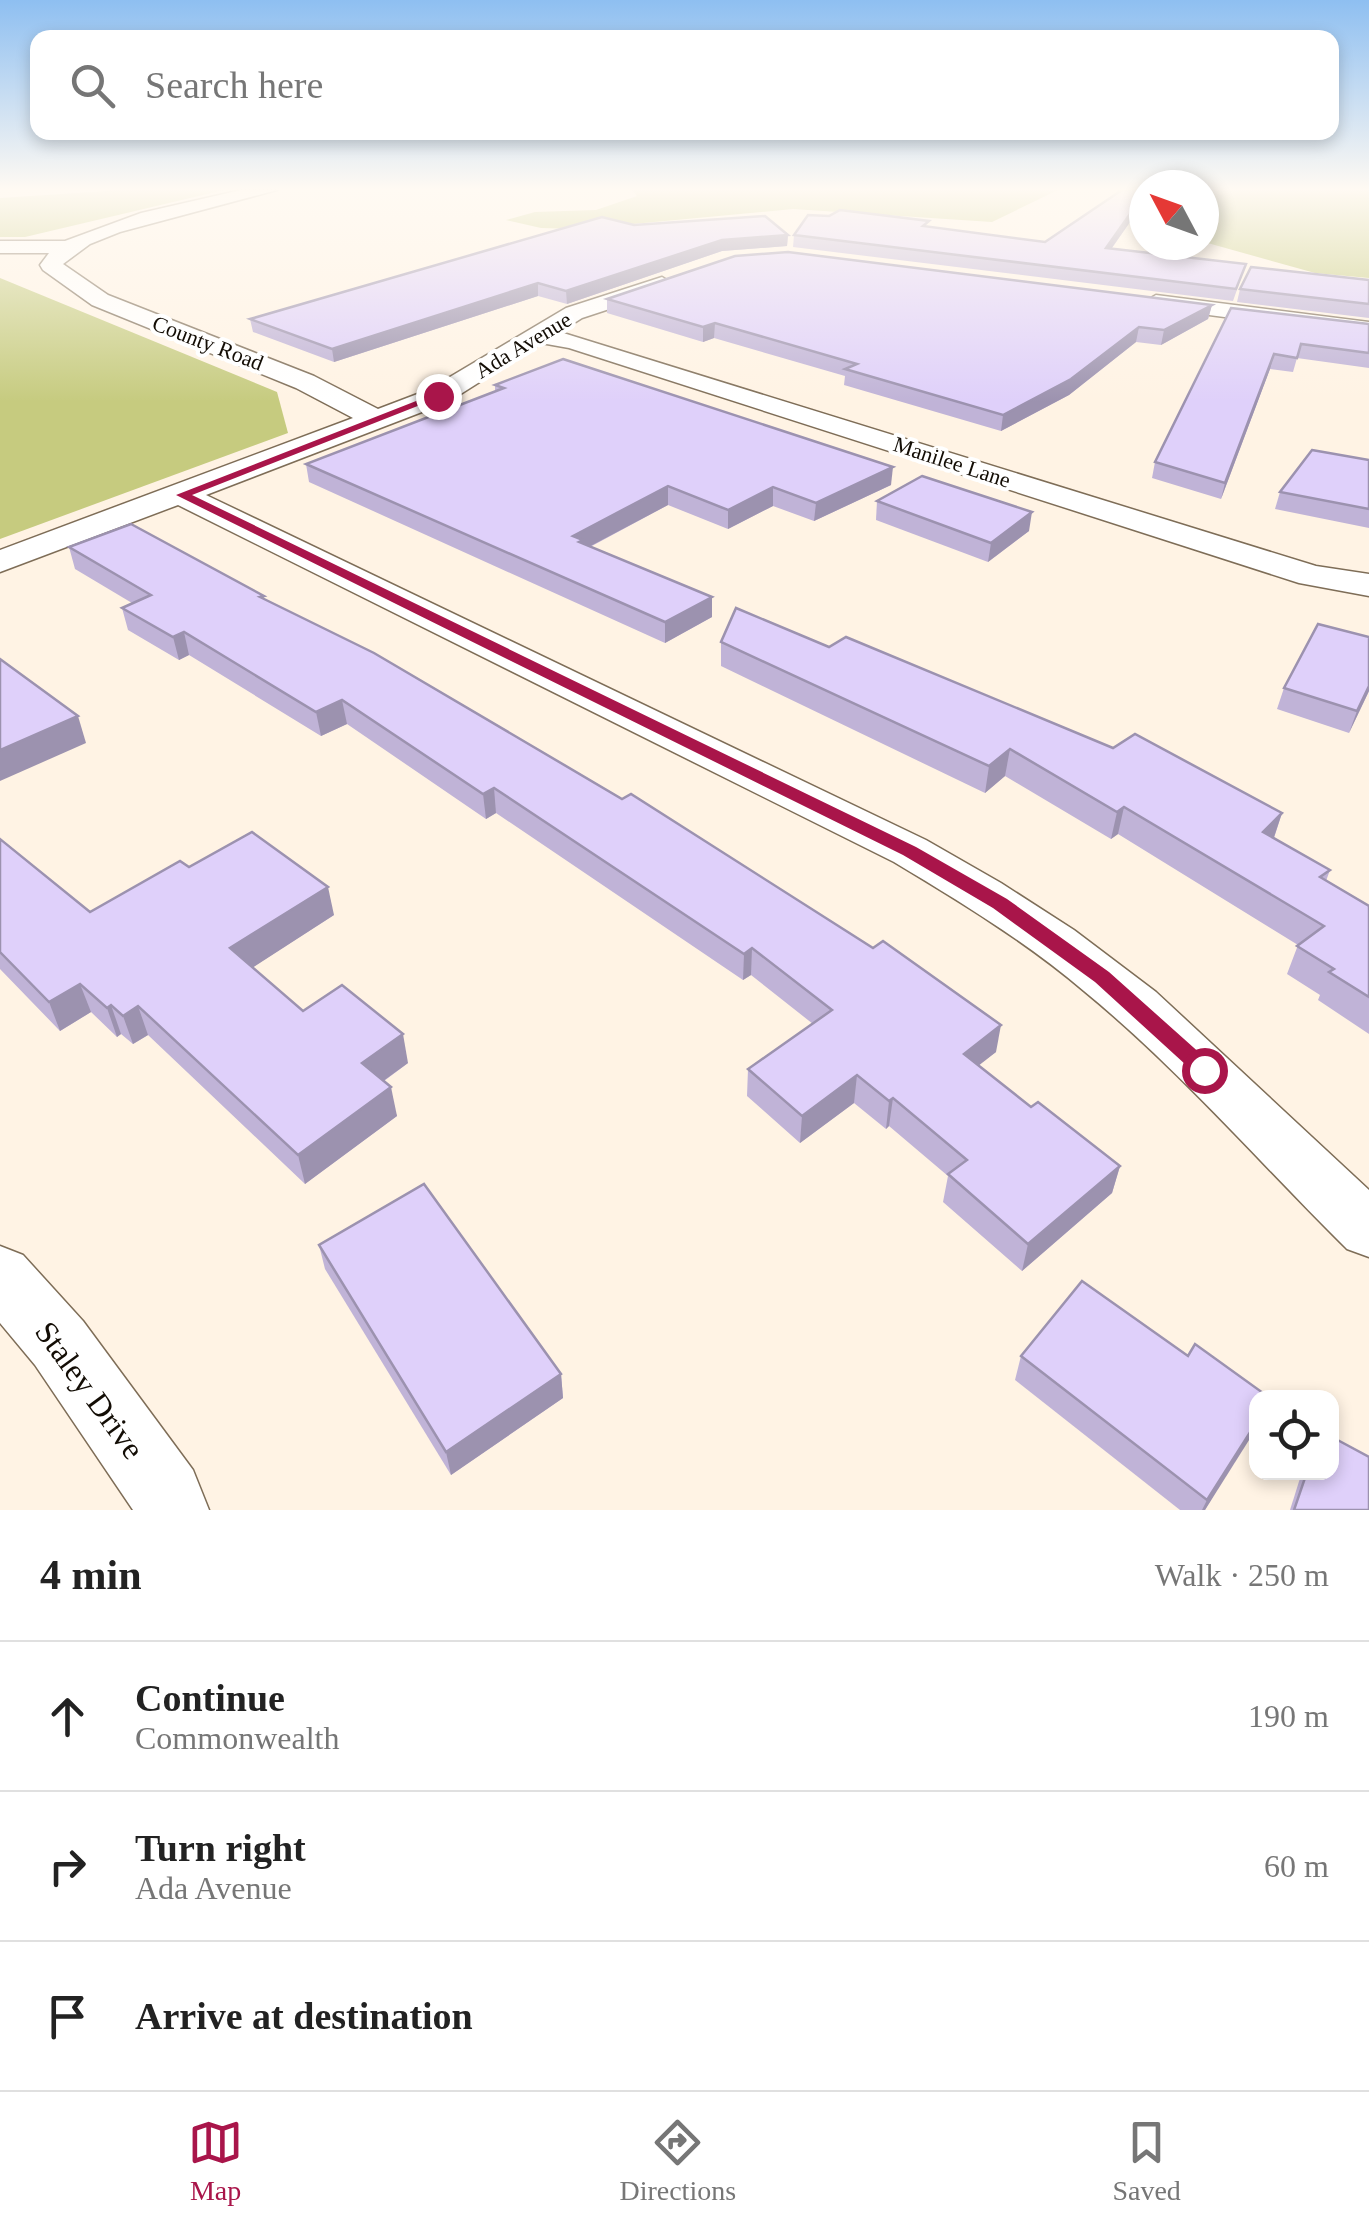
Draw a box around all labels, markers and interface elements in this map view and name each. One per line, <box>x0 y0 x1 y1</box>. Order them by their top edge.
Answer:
search box <box>30 30 1339 140</box>
icon: search <box>65 58 120 113</box>
text: Search here <box>145 64 323 106</box>
north arrow <box>1129 170 1219 260</box>
street label: Ada Avenue <box>470 307 576 383</box>
street label: County Road <box>149 310 267 376</box>
route end <box>416 374 462 420</box>
street label: Manilee Lane <box>890 431 1014 493</box>
route start <box>1182 1048 1228 1094</box>
street label: Staley Drive <box>28 1314 152 1466</box>
map controls <box>1249 1390 1339 1480</box>
button: locate <box>1249 1390 1339 1480</box>
text: 4 min <box>40 1552 142 1598</box>
text: Walk · 250 m <box>1155 1557 1329 1593</box>
text: Continue <box>135 1677 285 1719</box>
icon: ahead <box>40 1689 95 1744</box>
text: 190 m <box>1248 1698 1329 1734</box>
text: Commonwealth <box>135 1720 339 1756</box>
text: Turn right <box>135 1827 306 1869</box>
icon: right <box>40 1839 95 1894</box>
text: 60 m <box>1264 1848 1329 1884</box>
text: Ada Avenue <box>135 1870 292 1906</box>
icon: arrive <box>40 1989 95 2044</box>
text: Arrive at destination <box>135 1995 473 2037</box>
tab: Map <box>188 2115 243 2207</box>
tab: Directions <box>619 2115 736 2207</box>
tab: Saved <box>1112 2115 1181 2207</box>

